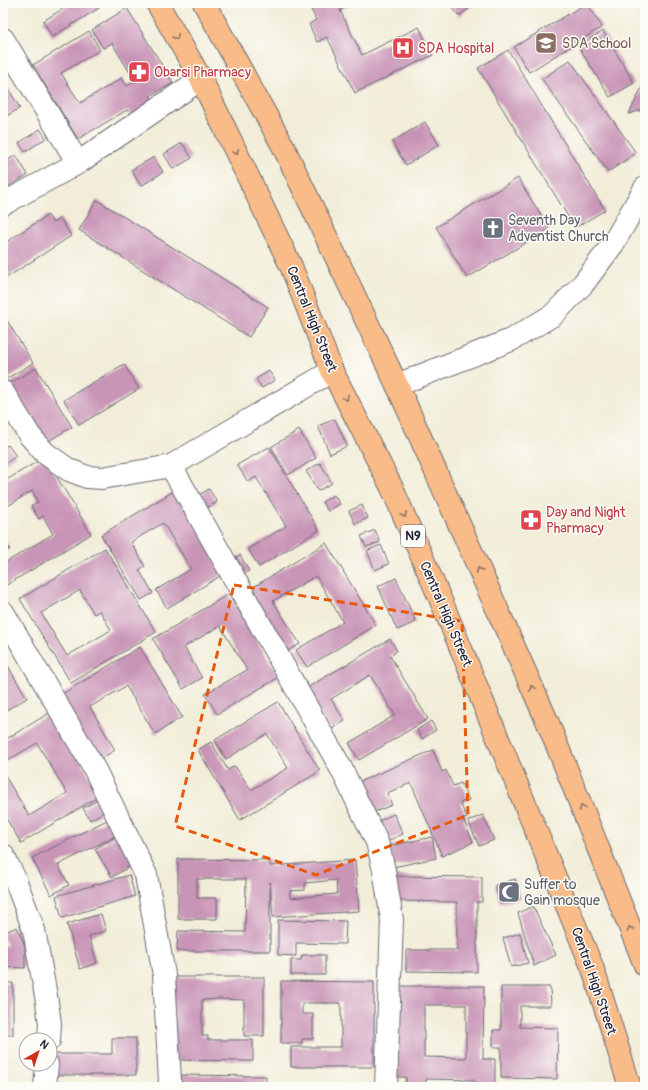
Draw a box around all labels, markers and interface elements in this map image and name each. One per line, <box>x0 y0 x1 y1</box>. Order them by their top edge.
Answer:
school or university icon: SDA School <box>533 30 559 56</box>
one-way arrow <box>172 33 179 40</box>
hospital icon: SDA Hospital <box>390 35 416 61</box>
place label: SDA School <box>562 35 631 52</box>
place label: SDA Hospital <box>418 40 494 57</box>
pharmacy icon: Obarsi Pharmacy <box>126 59 152 85</box>
place label: Obarsi Pharmacy <box>154 64 251 81</box>
one-way arrow <box>231 148 239 155</box>
place label: Seventh Day Adventist Church <box>508 212 609 245</box>
church icon: Seventh Day Adventist Church <box>480 215 506 241</box>
street label: Central High Street <box>283 264 341 375</box>
one-way arrow <box>341 394 349 402</box>
place label: Day and Night Pharmacy <box>546 504 626 537</box>
pharmacy icon: Day and Night Pharmacy <box>518 507 544 533</box>
one-way arrow <box>399 511 407 518</box>
road number: N9 <box>401 525 425 547</box>
street label: Central High Street <box>416 559 476 670</box>
one-way arrow <box>476 566 484 574</box>
one-way arrow <box>529 685 537 693</box>
one-way arrow <box>578 805 586 812</box>
place label: Suffer to Gain mosque <box>524 876 600 909</box>
mosque icon: Suffer to Gain mosque <box>496 879 522 905</box>
street label: Central High Street <box>568 925 620 1037</box>
one-way arrow <box>627 925 635 932</box>
north arrow <box>18 1032 58 1072</box>
text: N <box>37 1037 51 1052</box>

